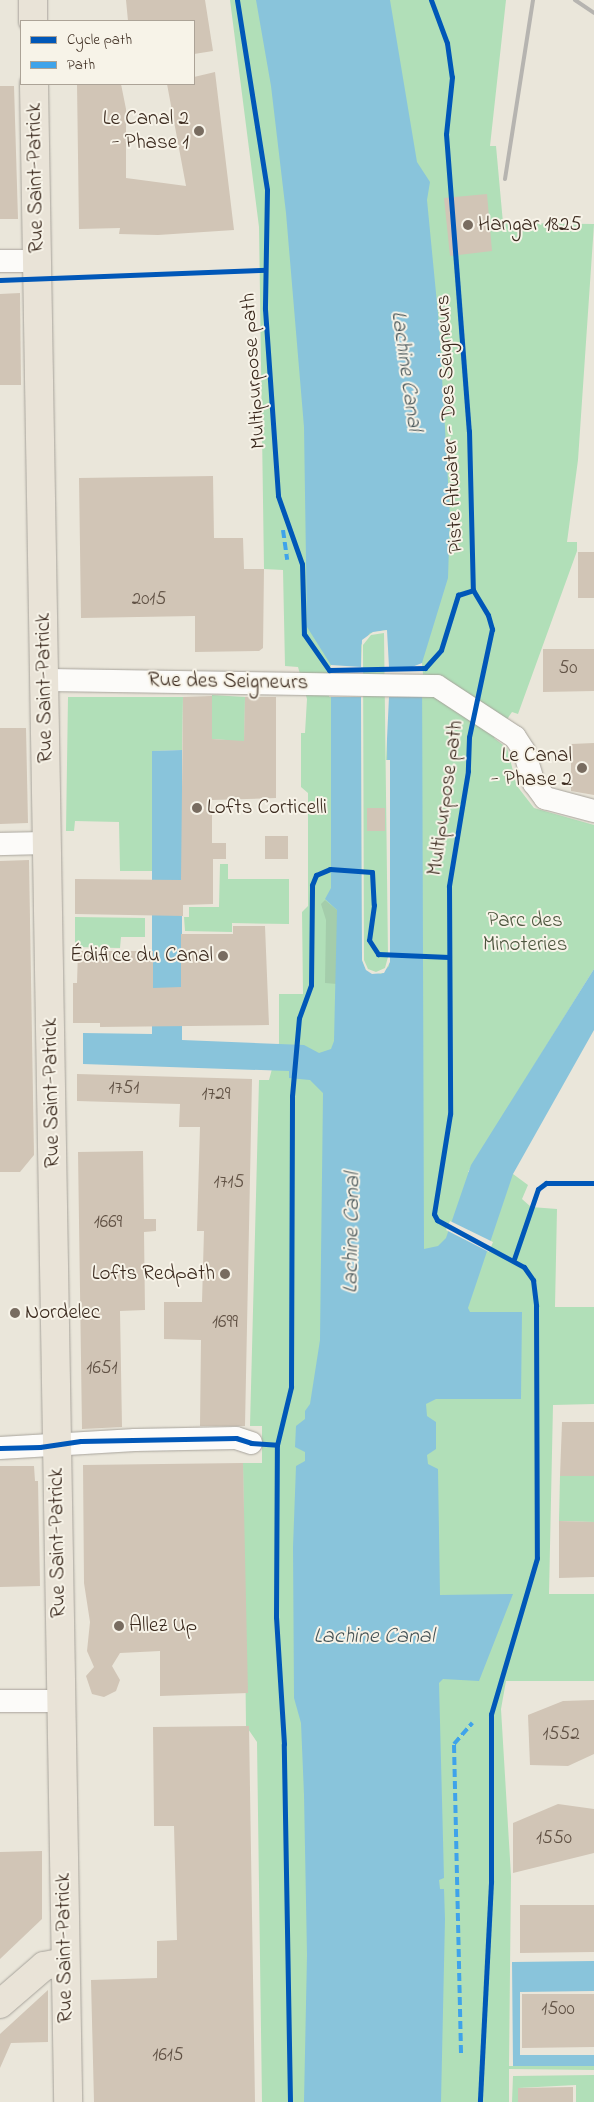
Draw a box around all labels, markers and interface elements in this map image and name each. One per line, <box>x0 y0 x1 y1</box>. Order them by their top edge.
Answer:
legend <box>20 20 195 85</box>
text: Cycle path <box>67 29 132 51</box>
text: Path <box>67 54 95 76</box>
street label: Rue Saint-Patrick <box>22 103 50 253</box>
place label: Le Canal 2 - Phase 1 <box>103 106 189 156</box>
marker: Le Canal 2 - Phase 1 <box>193 125 205 137</box>
place label: Hangar 1825 <box>478 212 581 238</box>
marker: Hangar 1825 <box>462 219 474 231</box>
street label: Multipurpose path <box>236 292 272 450</box>
street label: Piste Atwater - Des Seigneurs <box>431 294 469 554</box>
water label: Lachine Canal <box>384 309 426 433</box>
house number: 2015 <box>132 589 166 611</box>
street label: Rue Saint-Patrick <box>31 613 59 763</box>
house number: 50 <box>558 658 578 680</box>
street label: Rue des Seigneurs <box>148 668 308 696</box>
street label: Multipurpose path <box>423 719 469 877</box>
place label: Le Canal - Phase 2 <box>491 743 572 793</box>
marker: Le Canal - Phase 2 <box>576 762 588 774</box>
place label: Lofts Corticelli <box>207 795 327 821</box>
marker: Lofts Corticelli <box>191 802 203 814</box>
park label: Parc des Minoteries <box>483 908 567 958</box>
place label: Édifice du Canal <box>70 943 213 969</box>
marker: Édifice du Canal <box>217 950 229 962</box>
street label: Rue Saint-Patrick <box>38 1018 66 1168</box>
house number: 1751 <box>109 1078 139 1100</box>
house number: 1729 <box>201 1084 231 1106</box>
house number: 1715 <box>214 1172 244 1194</box>
water label: Lachine Canal <box>339 1172 367 1294</box>
house number: 1669 <box>94 1212 122 1234</box>
place label: Lofts Redpath <box>92 1261 215 1287</box>
marker: Lofts Redpath <box>219 1268 231 1280</box>
place label: Nordelec <box>25 1300 100 1326</box>
marker: Nordelec <box>9 1307 21 1319</box>
house number: 1699 <box>212 1312 238 1334</box>
house number: 1651 <box>86 1358 118 1380</box>
street label: Rue Saint-Patrick <box>44 1468 72 1618</box>
place label: Allez Up <box>129 1613 197 1639</box>
marker: Allez Up <box>113 1620 125 1632</box>
water label: Lachine Canal <box>314 1625 434 1651</box>
house number: 1552 <box>542 1724 580 1746</box>
house number: 1550 <box>536 1828 572 1850</box>
street label: Rue Saint-Patrick <box>51 1873 79 2023</box>
house number: 1500 <box>541 1999 575 2021</box>
house number: 1615 <box>152 2045 184 2067</box>

